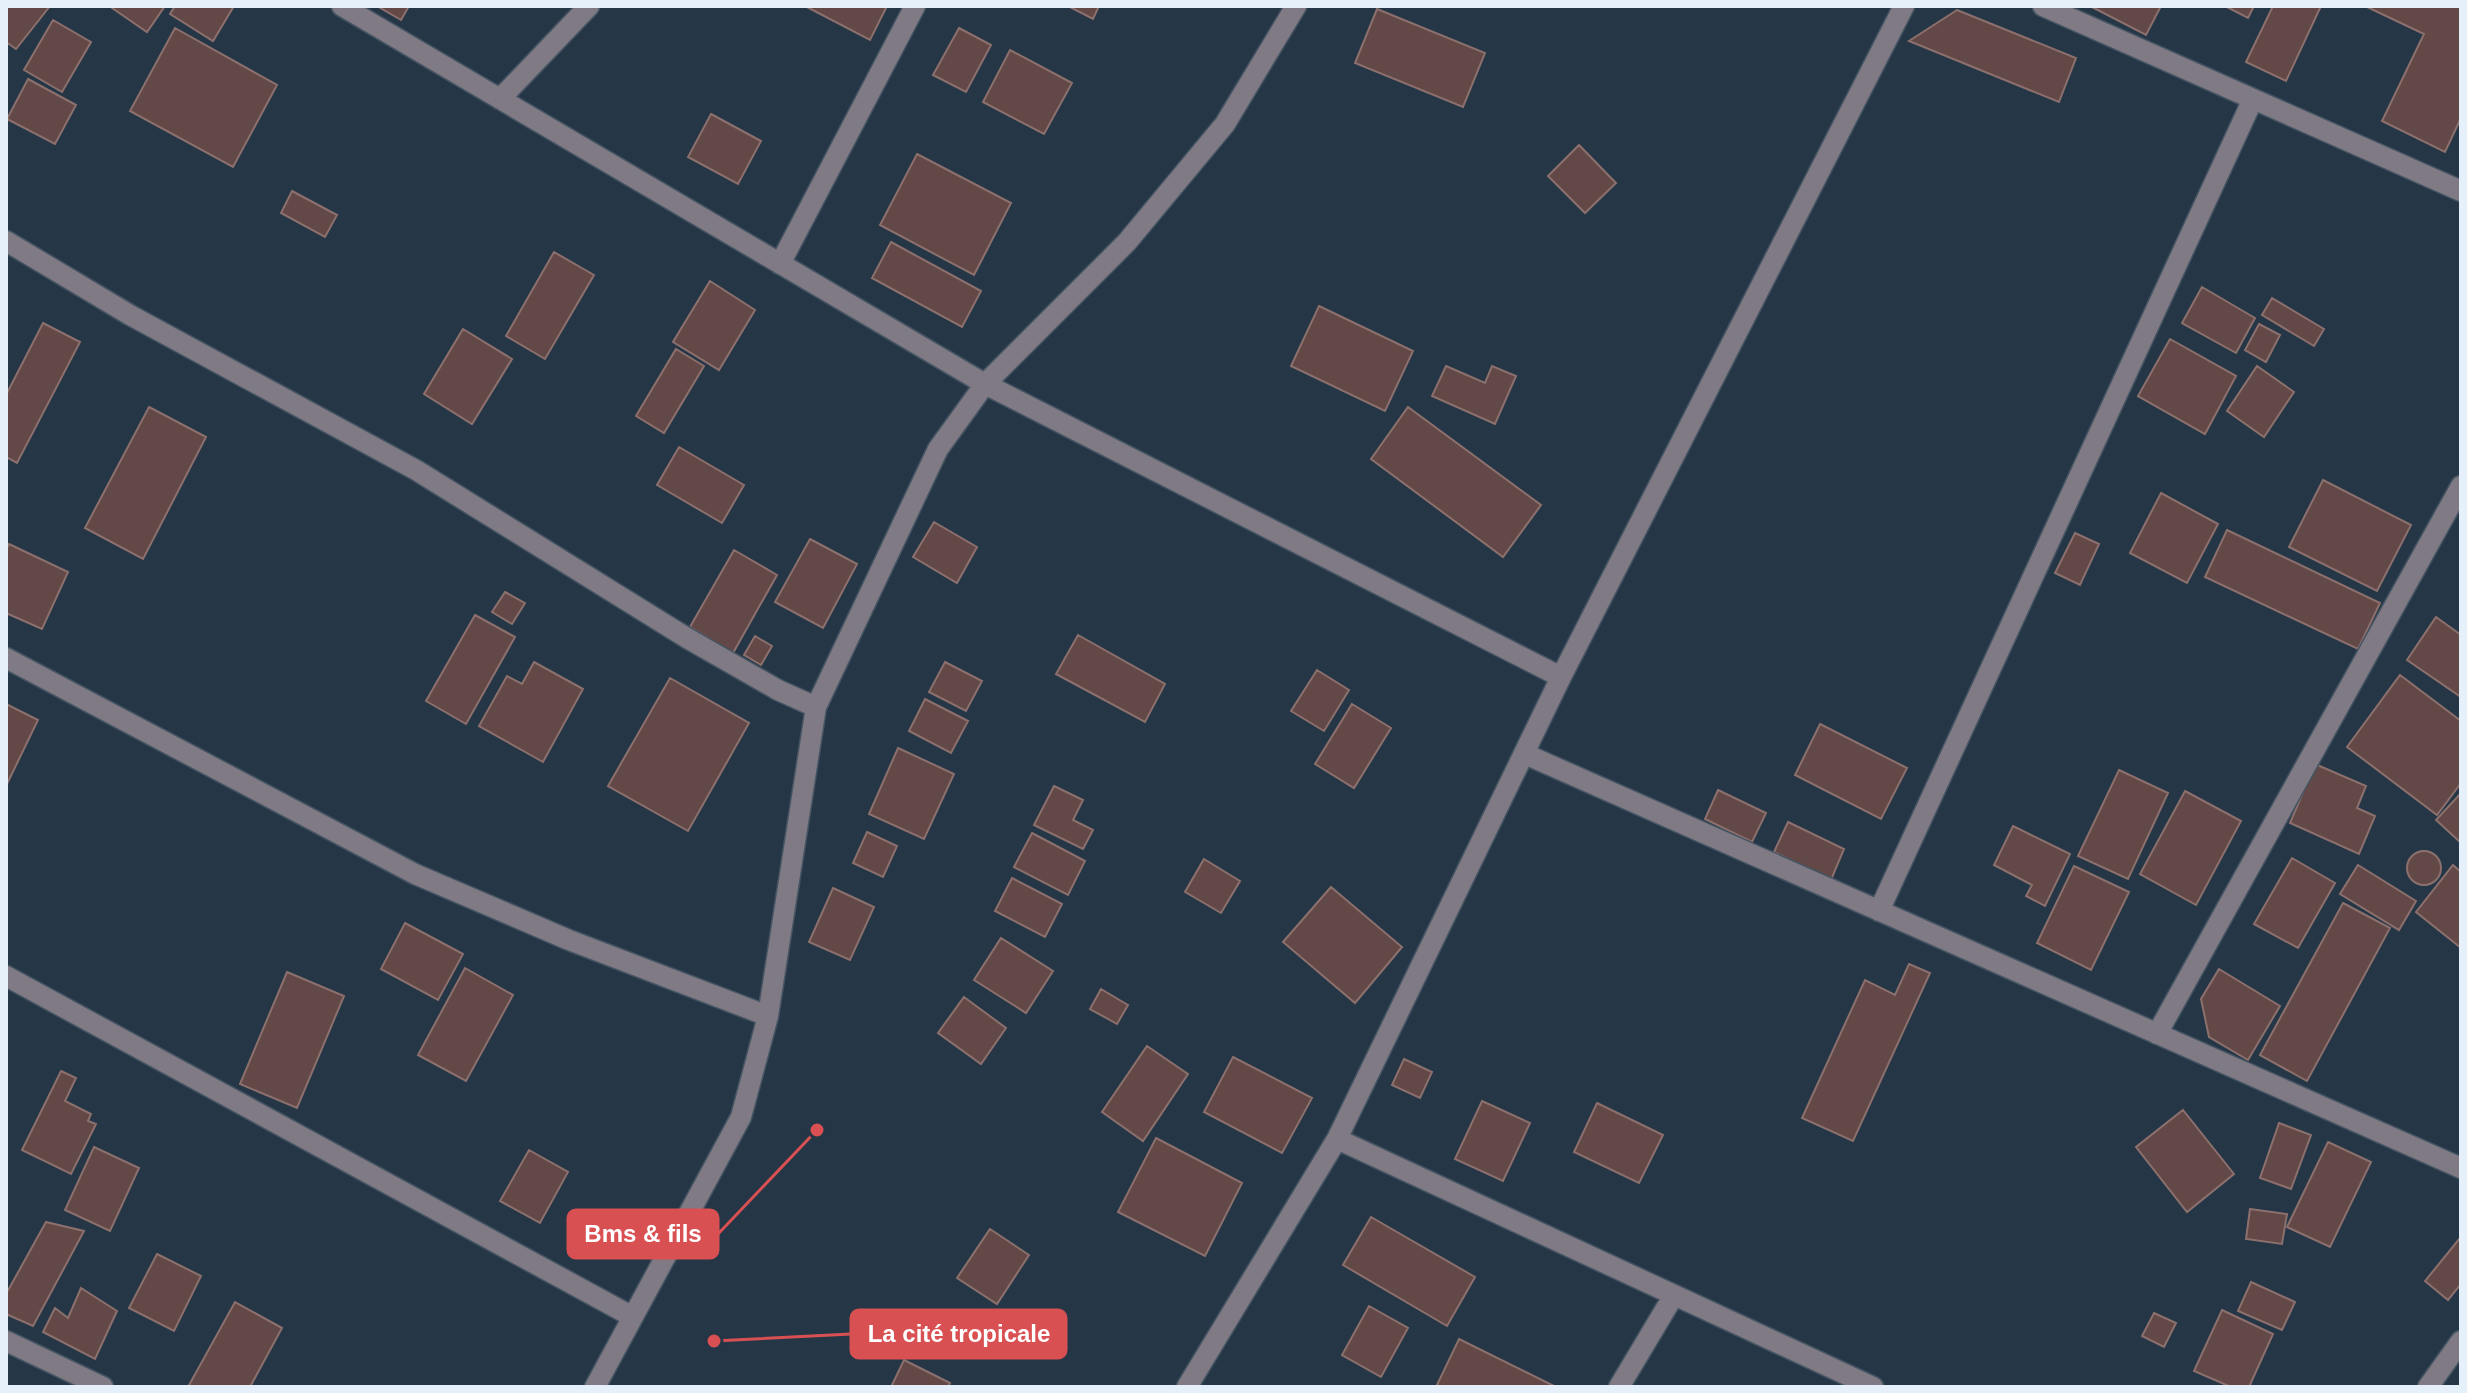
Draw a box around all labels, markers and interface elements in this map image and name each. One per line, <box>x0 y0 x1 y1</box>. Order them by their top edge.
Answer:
callout: Bms & fils <box>568 1210 718 1258</box>
text: Bms & fils <box>584 1220 702 1247</box>
callout: La cité tropicale <box>851 1310 1066 1358</box>
text: La cité tropicale <box>868 1320 1050 1347</box>

